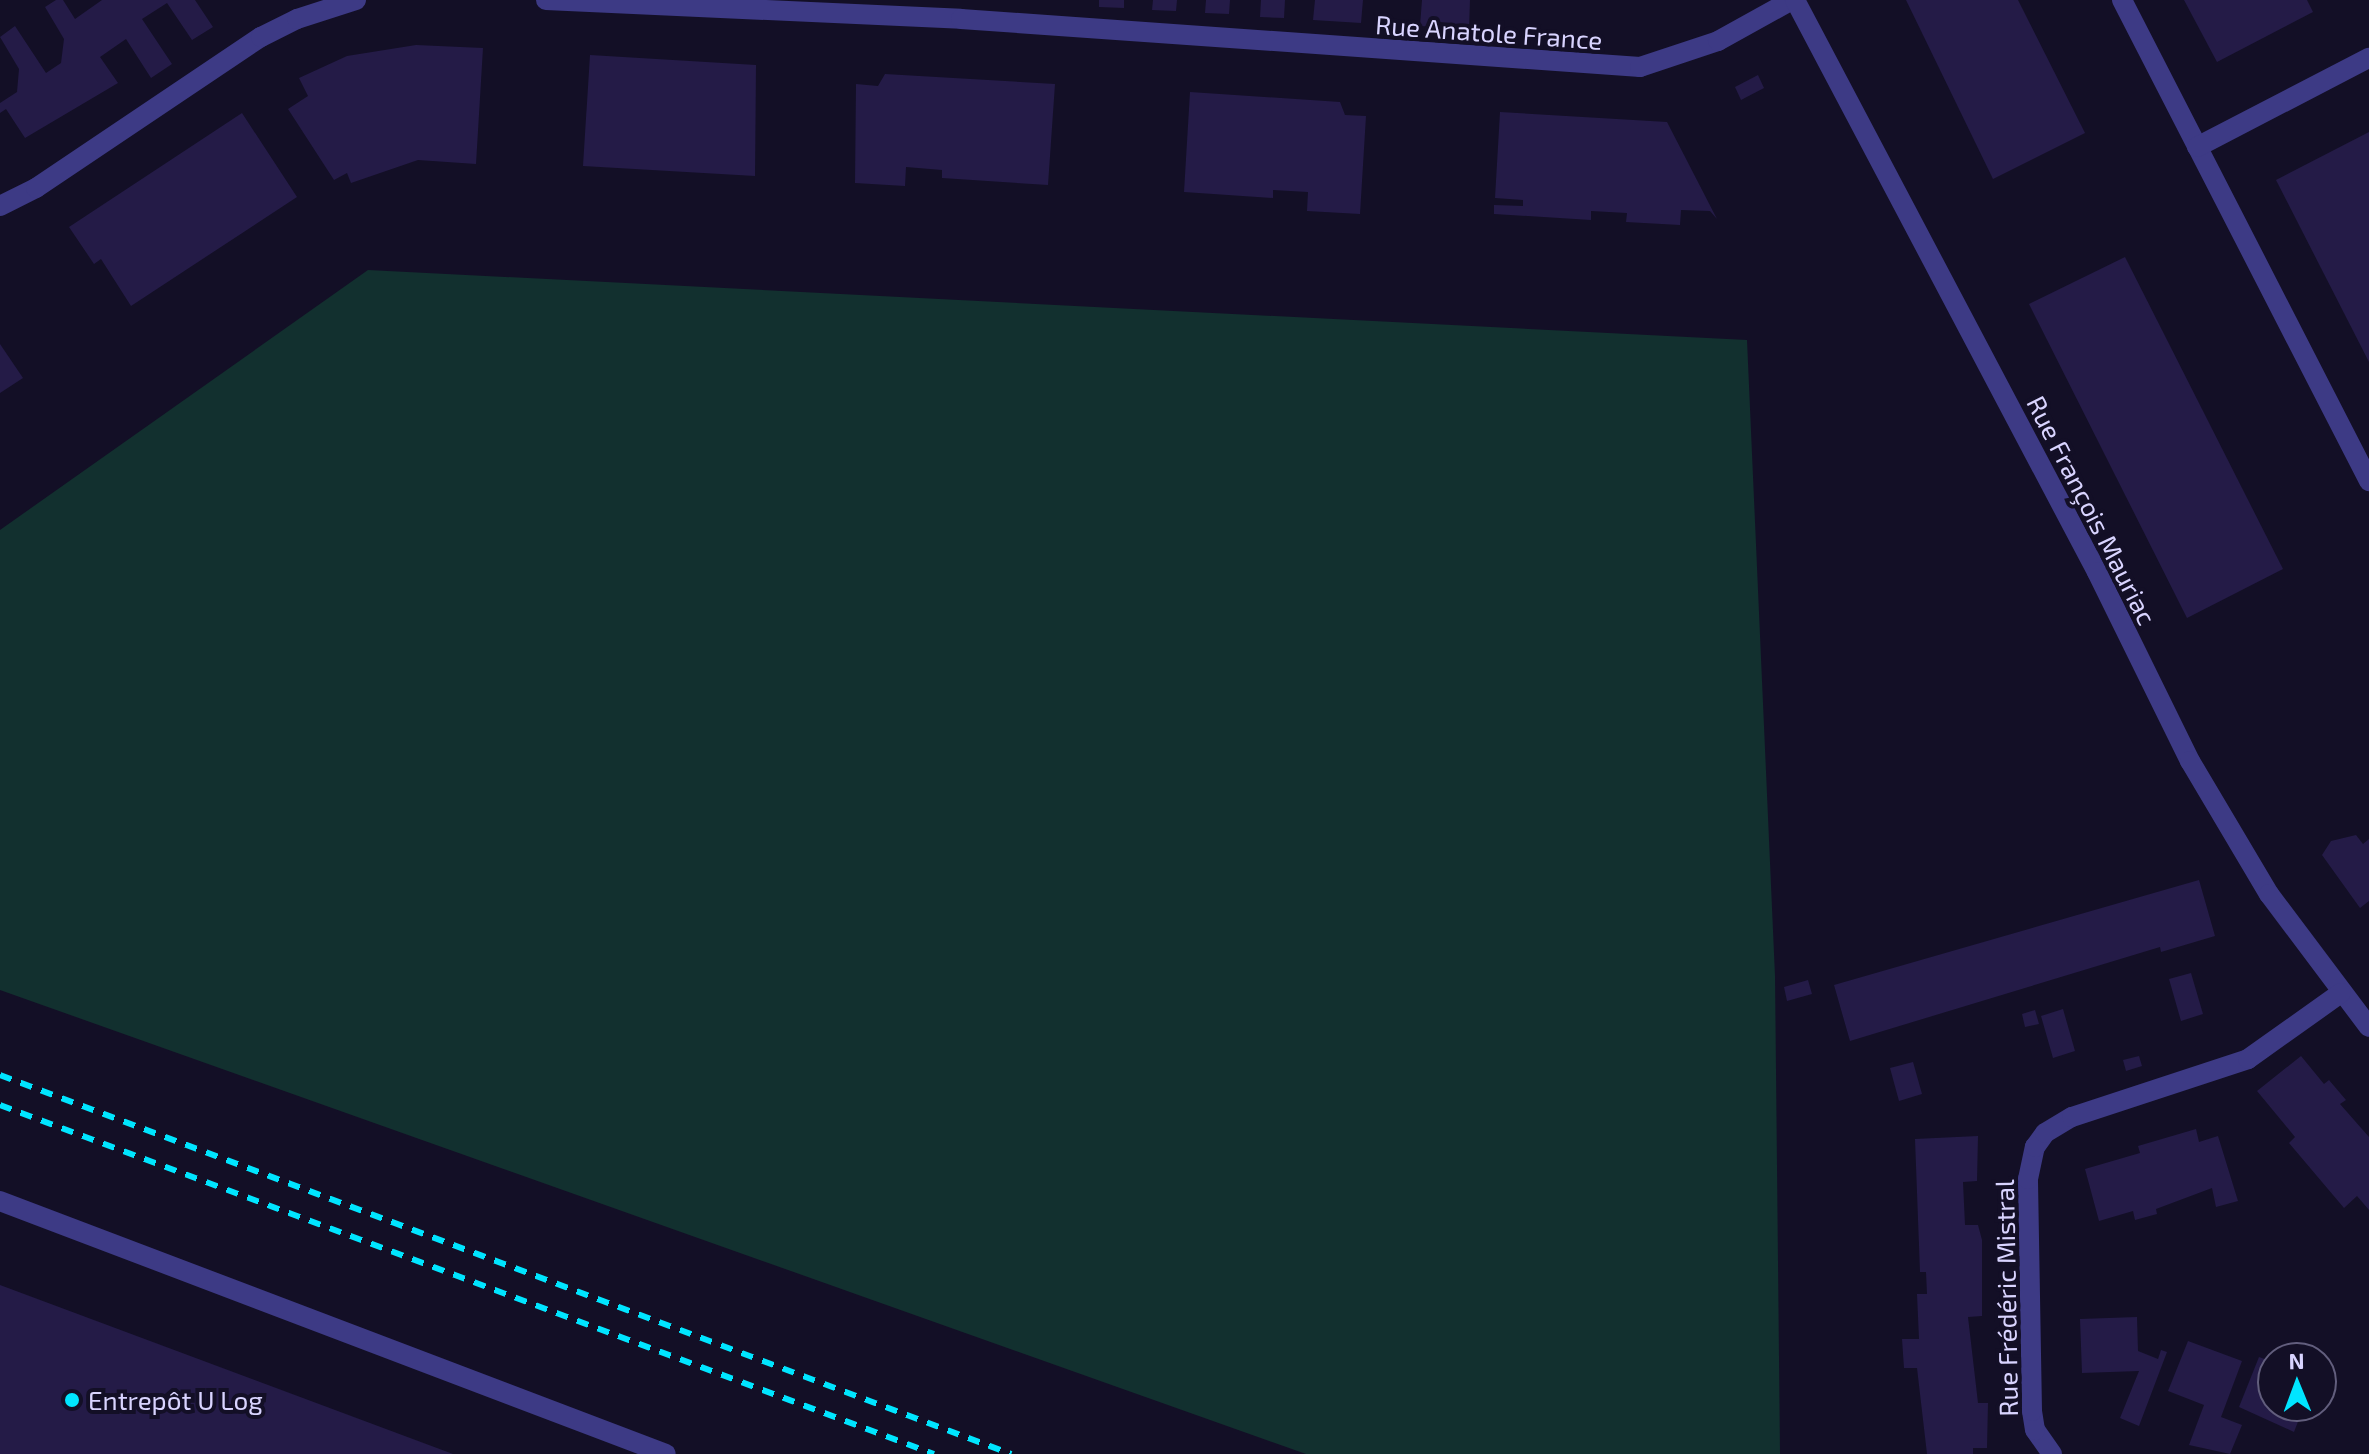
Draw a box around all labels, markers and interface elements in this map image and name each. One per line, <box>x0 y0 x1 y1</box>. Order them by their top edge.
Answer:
street label: Rue Anatole France <box>1374 8 1604 56</box>
street label: Rue François Mauriac <box>2021 390 2163 630</box>
street label: Rue Frédéric Mistral <box>1988 1179 2024 1417</box>
north arrow <box>2257 1342 2337 1422</box>
text: N <box>2288 1347 2305 1373</box>
place label: Entrepôt U Log <box>88 1384 263 1416</box>
marker: Entrepôt U Log <box>63 1391 81 1409</box>

